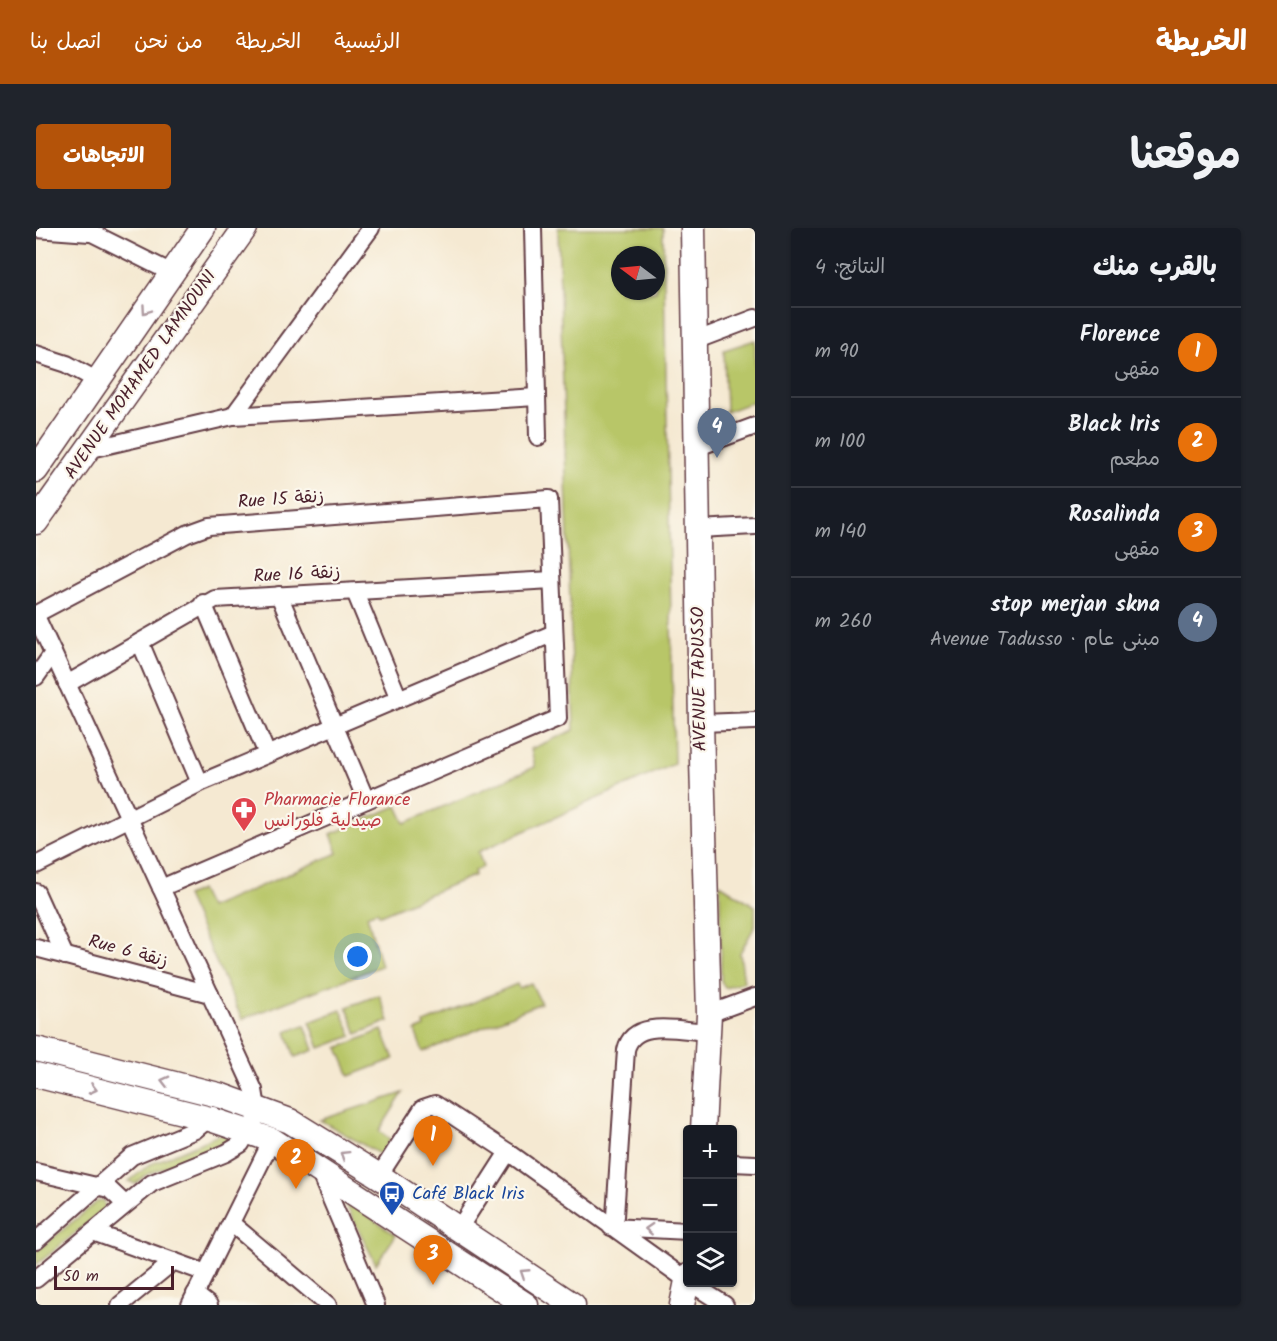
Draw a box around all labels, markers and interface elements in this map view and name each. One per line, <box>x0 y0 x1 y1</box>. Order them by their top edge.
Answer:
text: الخريطة <box>1156 20 1247 65</box>
text: اتصل بنا <box>30 26 101 59</box>
text: من نحن <box>134 26 203 59</box>
text: الخريطة <box>236 26 301 59</box>
text: الرئيسية <box>334 26 400 59</box>
text: موقعنا <box>1130 123 1241 190</box>
button: الاتجاهات <box>36 124 171 189</box>
north arrow <box>611 246 665 300</box>
text: بالقرب منك <box>1093 247 1217 289</box>
text: النتائج: 4 <box>815 252 885 284</box>
street label: AVENUE MOHAMED LAMNOUNI <box>57 264 225 486</box>
one-way arrow <box>142 304 153 315</box>
text: Florence <box>1080 318 1160 353</box>
text: 90 m <box>815 336 859 368</box>
text: 1 <box>1194 336 1201 368</box>
text: مقهى <box>1114 354 1160 386</box>
pin: 4 <box>698 408 736 458</box>
text: Black Iris <box>1068 408 1160 443</box>
text: 100 m <box>815 426 865 458</box>
text: 2 <box>1192 426 1203 458</box>
text: مطعم <box>1109 444 1160 476</box>
street label: Rue 15 زنقة <box>237 483 325 517</box>
text: Rosalinda <box>1068 498 1160 533</box>
text: 140 m <box>815 516 866 548</box>
text: 3 <box>1192 516 1203 548</box>
text: مقهى <box>1114 534 1160 566</box>
street label: Rue 16 زنقة <box>253 558 341 592</box>
text: stop merjan skna <box>991 588 1160 623</box>
street label: AVENUE TADUSSO <box>684 606 716 752</box>
text: 260 m <box>815 606 872 638</box>
text: 4 <box>1192 606 1203 638</box>
text: مبنى عام · Avenue Tadusso <box>930 624 1160 656</box>
place label: Pharmacie Florance صيدلية فلورانس <box>264 786 410 836</box>
pharmacy icon: Pharmacie Florance صيدلية فلورانس <box>229 795 259 833</box>
street label: Rue 6 زنقة <box>85 927 171 977</box>
your location <box>343 942 372 971</box>
one-way arrow <box>160 1076 170 1089</box>
one-way arrow <box>88 1082 98 1095</box>
pin: 1 <box>414 1116 452 1166</box>
map controls <box>683 1125 737 1287</box>
button: + <box>683 1125 737 1179</box>
pin: 2 <box>276 1140 316 1189</box>
one-way arrow <box>340 1150 350 1162</box>
bus stop icon: Café Black Iris <box>377 1179 407 1217</box>
button: − <box>683 1179 737 1233</box>
place label: Café Black Iris <box>412 1180 525 1209</box>
one-way arrow <box>645 1222 654 1235</box>
button: layers <box>683 1233 737 1287</box>
pin: 3 <box>414 1236 452 1285</box>
scale bar <box>54 1263 174 1290</box>
text: 50 m <box>63 1264 99 1289</box>
one-way arrow <box>520 1269 531 1280</box>

